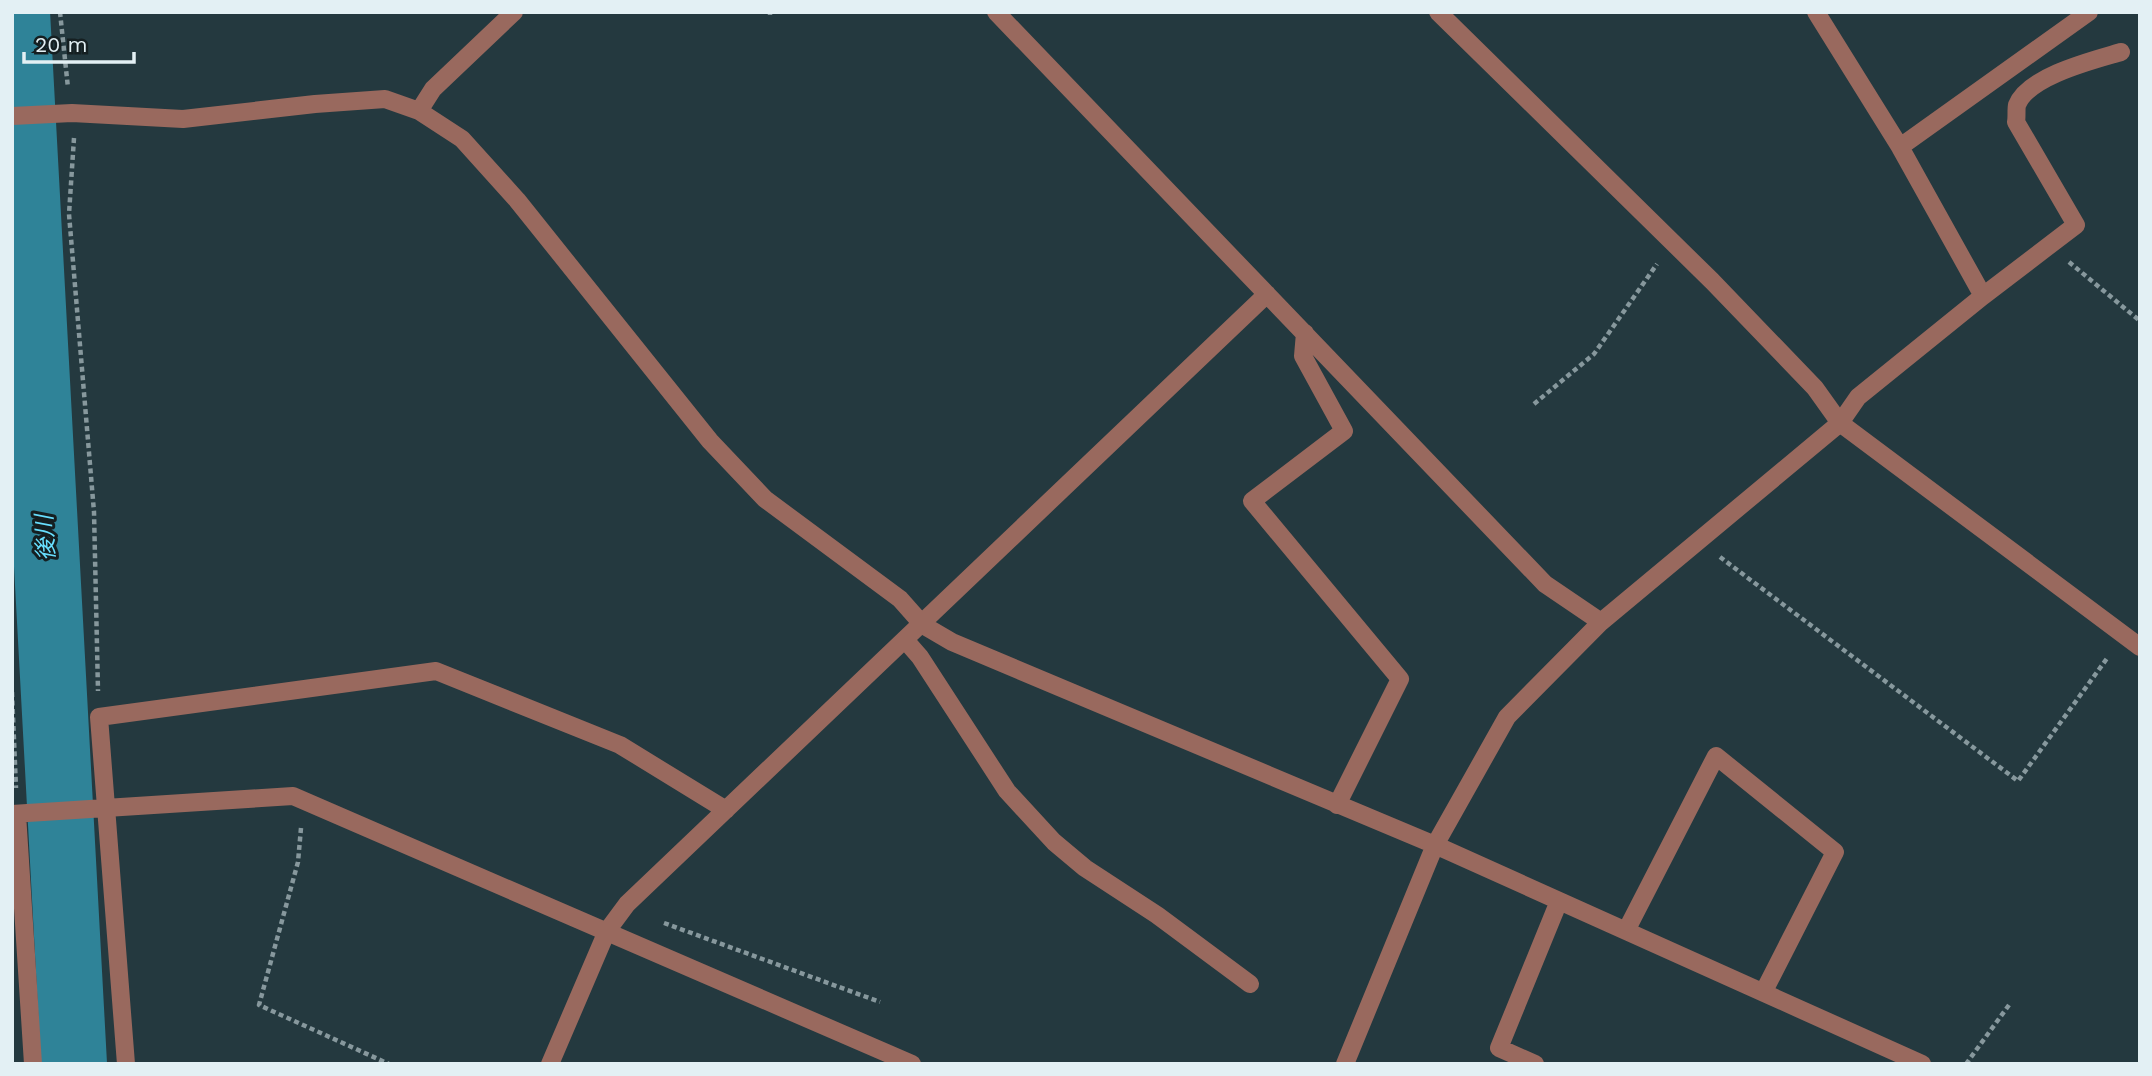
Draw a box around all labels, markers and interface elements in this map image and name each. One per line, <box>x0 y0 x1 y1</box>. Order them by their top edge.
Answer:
scale bar <box>24 21 135 65</box>
text: 20 m <box>35 32 87 57</box>
water label: 後川 <box>31 511 60 562</box>

